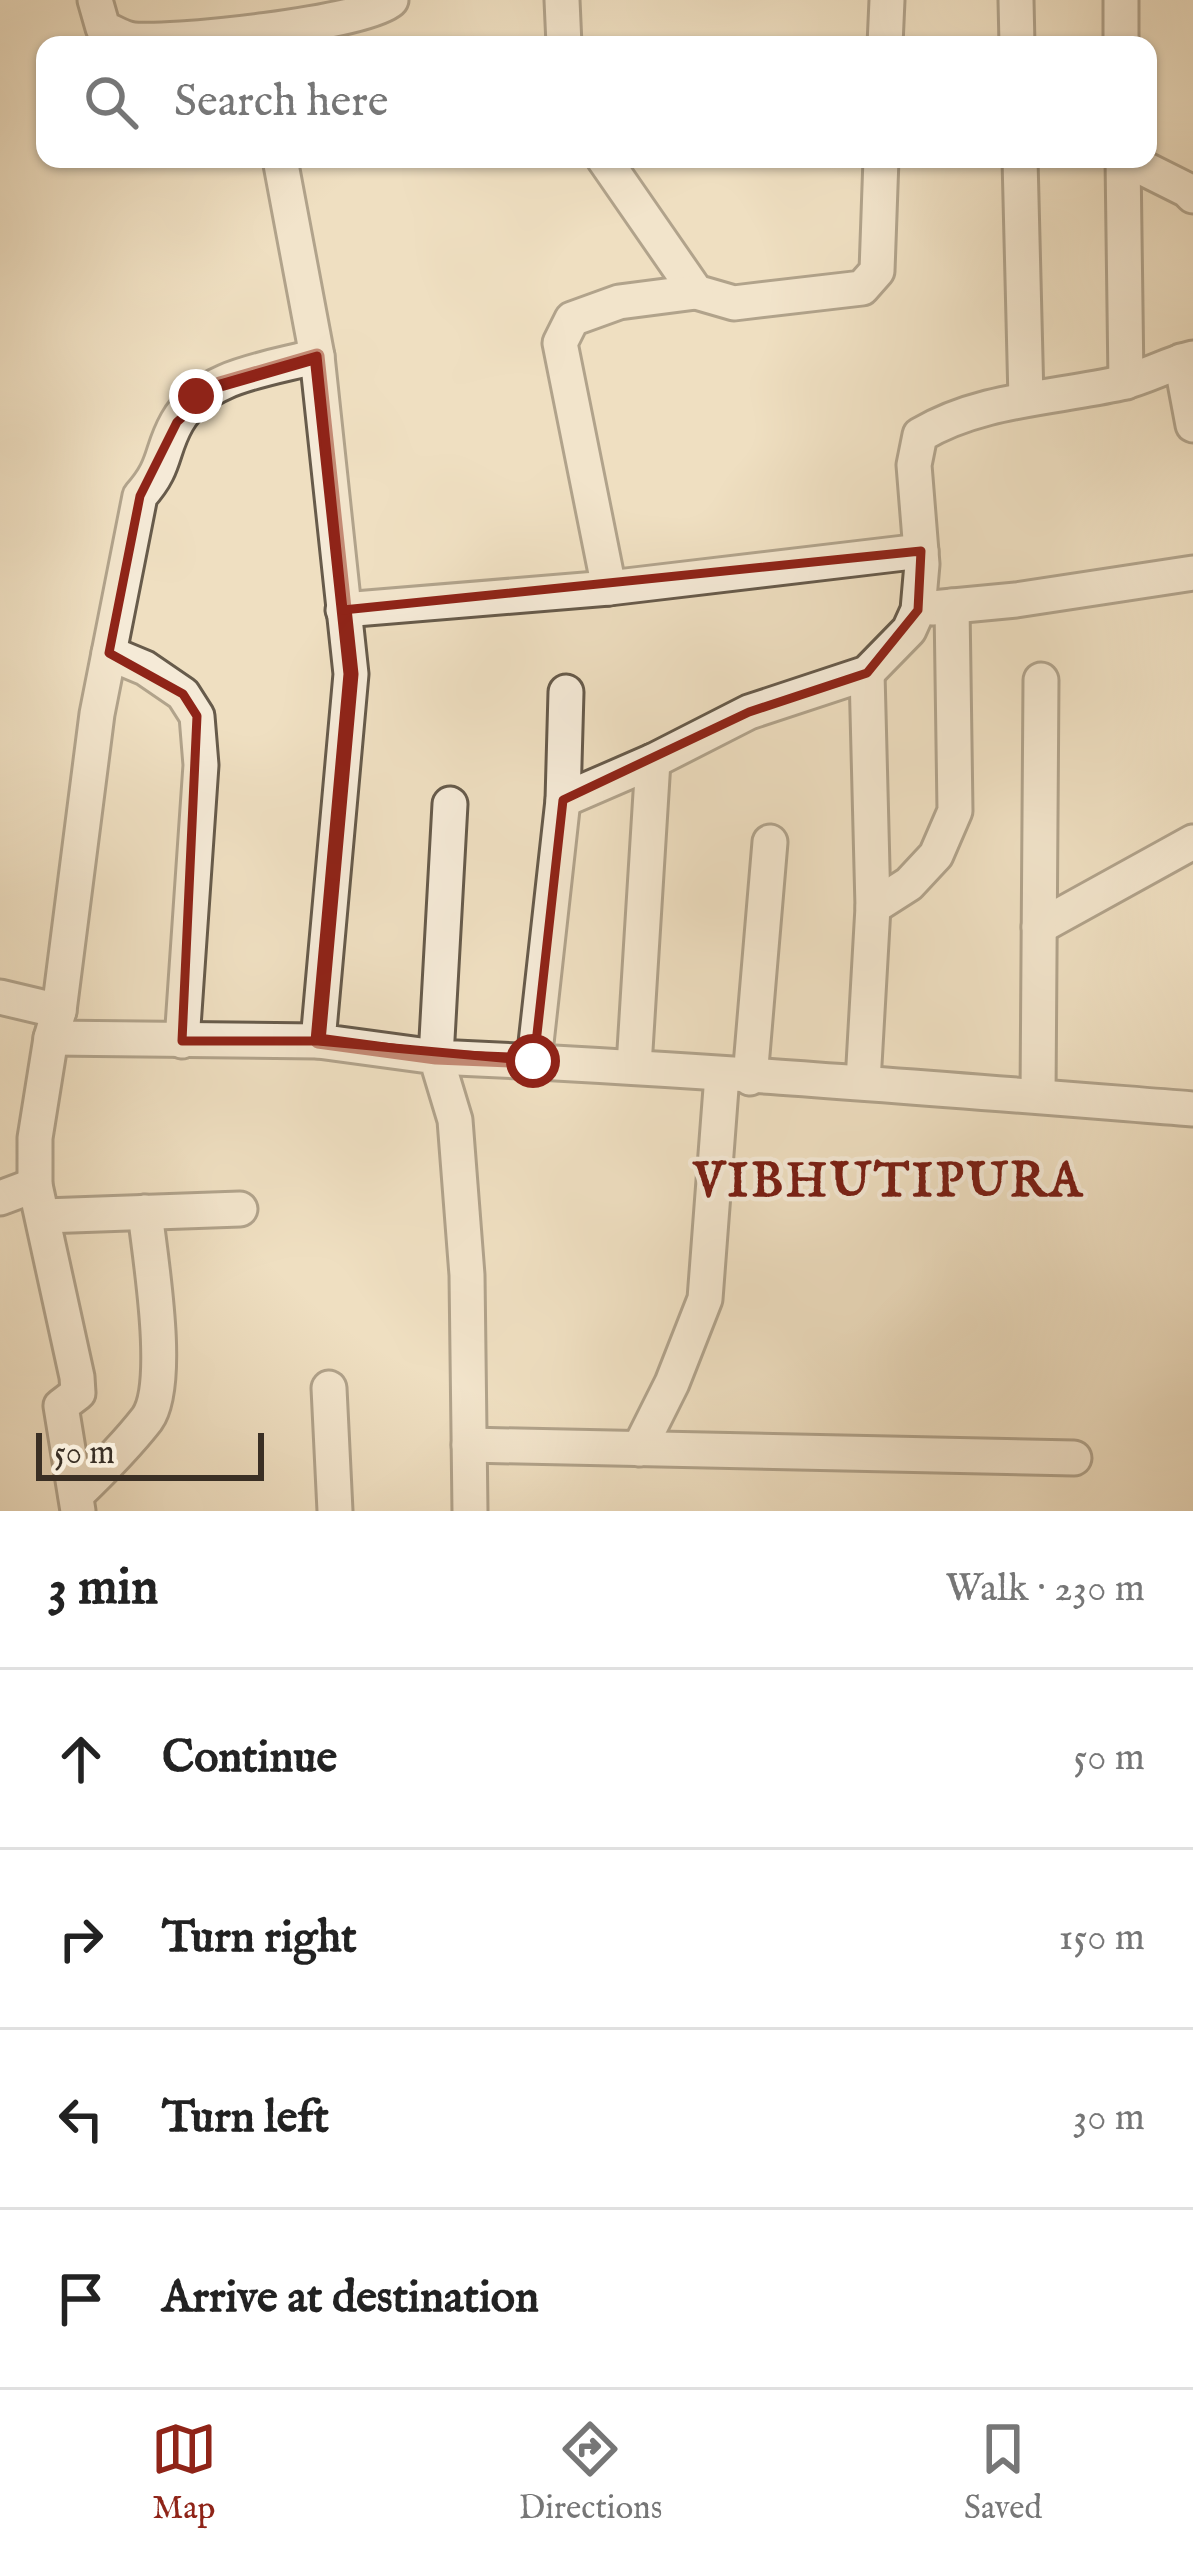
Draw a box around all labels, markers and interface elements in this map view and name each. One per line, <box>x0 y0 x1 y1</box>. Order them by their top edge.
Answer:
search box <box>36 36 1157 168</box>
icon: search <box>78 69 144 135</box>
text: Search here <box>174 74 388 131</box>
route end <box>169 369 223 423</box>
route start <box>506 1034 560 1088</box>
district label: VIBHUTIPURA <box>692 1153 1085 1213</box>
scale bar <box>36 1427 264 1480</box>
text: 50 m <box>54 1433 115 1475</box>
text: 3 min <box>48 1557 158 1622</box>
text: Walk · 230 m <box>946 1565 1145 1614</box>
icon: ahead <box>48 1726 114 1792</box>
text: Continue <box>162 1730 337 1787</box>
text: 50 m <box>1073 1734 1145 1783</box>
icon: right <box>48 1906 114 1972</box>
text: Turn right <box>162 1910 357 1967</box>
text: 150 m <box>1059 1914 1145 1963</box>
icon: left <box>48 2086 114 2152</box>
text: Turn left <box>162 2090 329 2147</box>
text: 30 m <box>1073 2094 1145 2143</box>
icon: arrive <box>48 2266 114 2332</box>
text: Arrive at destination <box>162 2270 539 2327</box>
tab: Map <box>151 2416 217 2530</box>
tab: Directions <box>519 2416 662 2530</box>
tab: Saved <box>964 2416 1042 2530</box>

